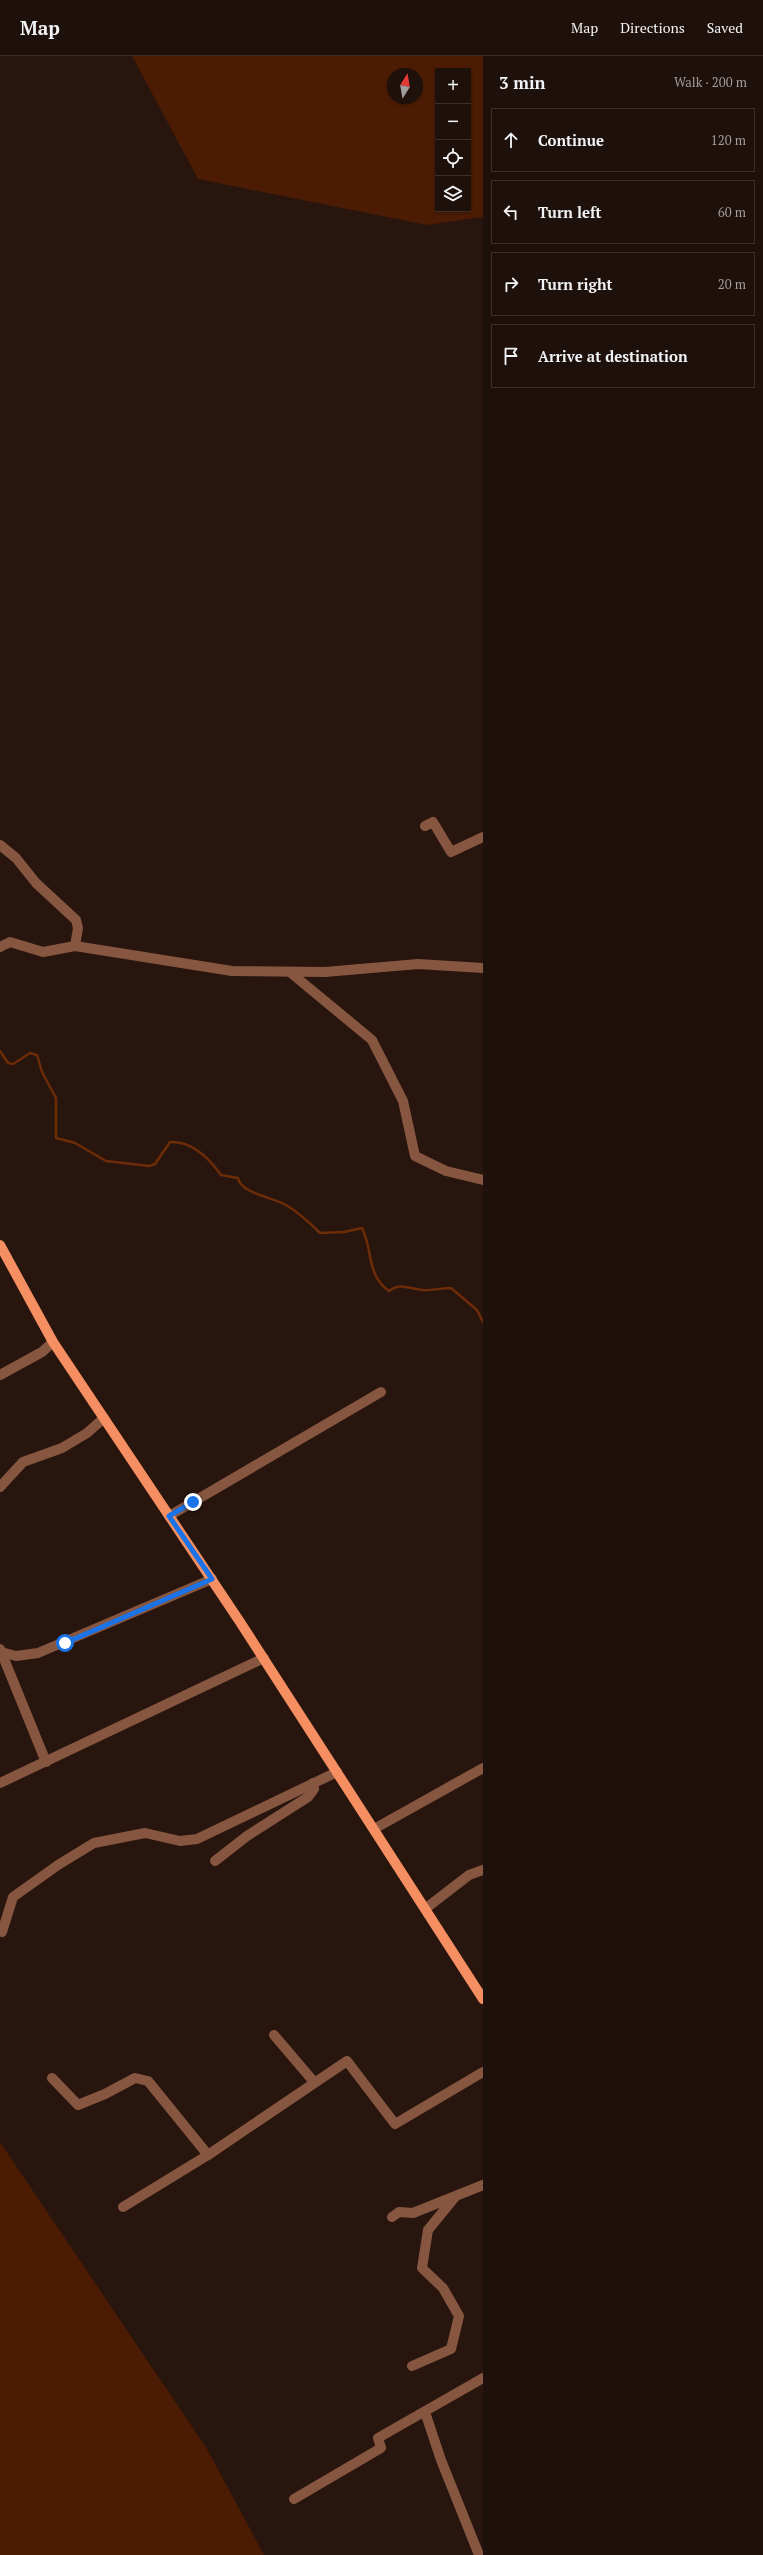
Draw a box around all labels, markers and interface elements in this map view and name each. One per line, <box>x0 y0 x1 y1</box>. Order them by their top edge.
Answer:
text: Map <box>20 15 60 40</box>
text: Map <box>571 18 598 37</box>
text: Directions <box>620 18 685 37</box>
text: Saved <box>707 18 743 37</box>
north arrow <box>387 68 423 104</box>
map controls <box>435 68 471 212</box>
button: + <box>435 68 471 104</box>
text: 3 min <box>499 71 546 94</box>
text: Walk · 200 m <box>674 73 747 91</box>
button: − <box>435 104 471 140</box>
icon: ahead <box>500 129 522 151</box>
text: Continue <box>538 130 604 150</box>
text: 120 m <box>711 131 746 149</box>
button: locate <box>435 140 471 176</box>
button: layers <box>435 176 471 212</box>
icon: left <box>500 201 522 223</box>
text: Turn left <box>538 202 602 222</box>
text: 60 m <box>718 203 746 221</box>
icon: right <box>500 273 522 295</box>
text: Turn right <box>538 274 613 294</box>
text: 20 m <box>718 275 746 293</box>
icon: arrive <box>500 345 522 367</box>
text: Arrive at destination <box>538 346 688 366</box>
route end <box>184 1493 202 1511</box>
route start <box>56 1634 74 1652</box>

